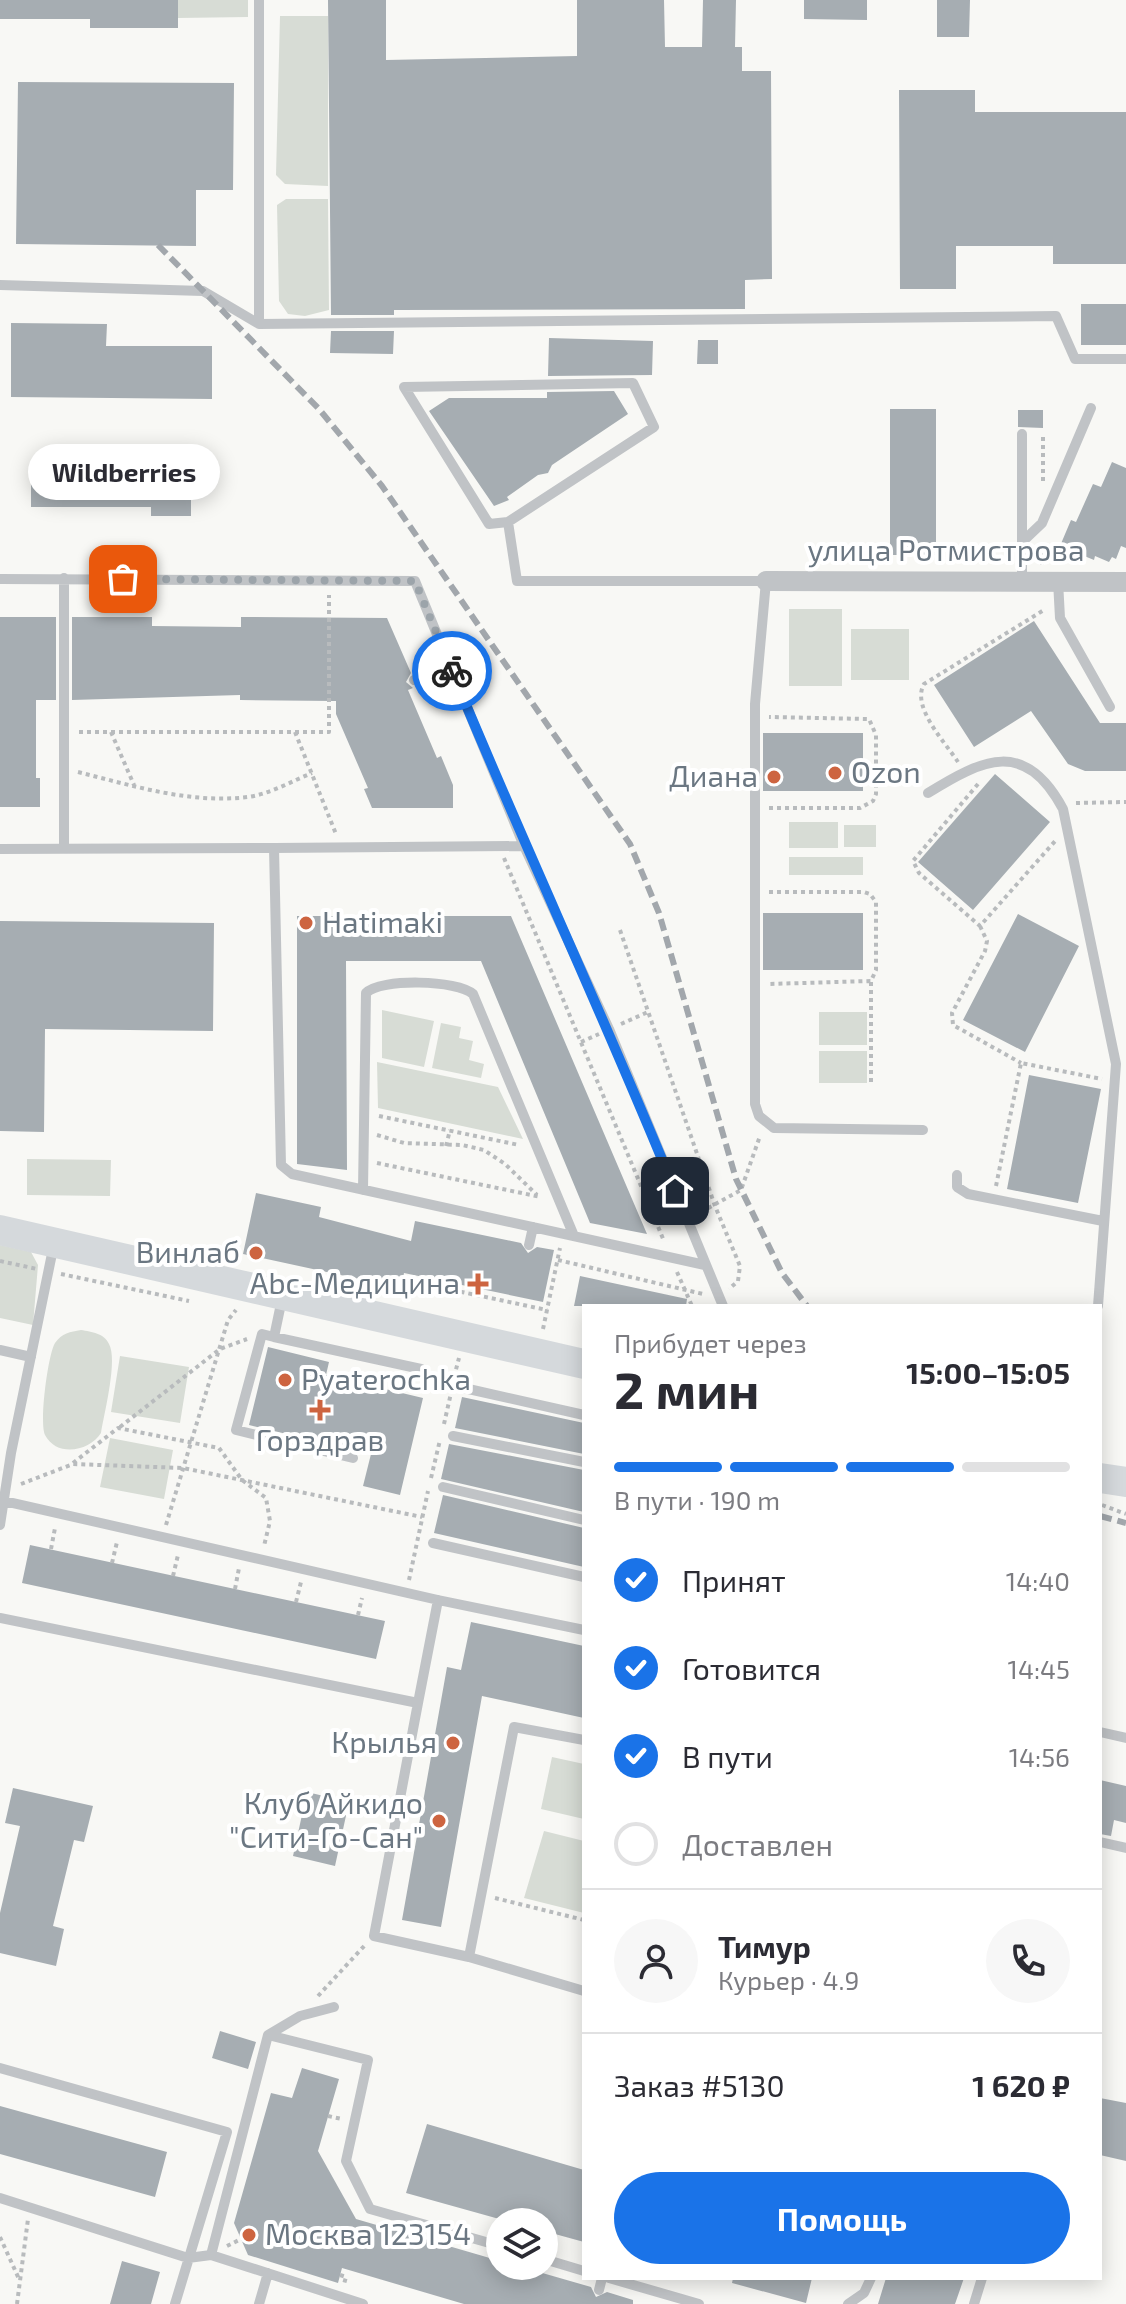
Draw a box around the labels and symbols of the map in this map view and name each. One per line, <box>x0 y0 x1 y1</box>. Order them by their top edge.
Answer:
callout: Wildberries <box>27 443 219 499</box>
street label: улица Ротмистрова <box>808 531 1084 568</box>
pin <box>89 545 157 613</box>
courier <box>412 631 492 711</box>
place label: Ozon <box>851 753 921 789</box>
place label: Диана <box>669 757 758 793</box>
marker: Ozon <box>826 764 844 782</box>
marker: Диана <box>765 768 783 786</box>
place label: Hatimaki <box>322 903 443 939</box>
marker: Hatimaki <box>297 914 315 932</box>
pin <box>641 1157 709 1225</box>
place label: Винлаб <box>136 1233 240 1269</box>
marker: Винлаб <box>247 1244 265 1262</box>
place label: Abc-Медицина <box>250 1264 460 1300</box>
marker: Abc-Медицина <box>467 1273 489 1295</box>
place label: Pyaterochka <box>301 1360 471 1396</box>
marker: Pyaterochka <box>276 1371 294 1389</box>
marker: Горздрав <box>311 1401 329 1419</box>
place label: Горздрав <box>256 1421 384 1457</box>
place label: Крылья <box>331 1723 437 1759</box>
marker: Крылья <box>444 1734 462 1752</box>
place label: Клуб Айкидо "Сити-Го-Сан" <box>229 1784 423 1854</box>
marker: Клуб Айкидо "Сити-Го-Сан" <box>430 1812 448 1830</box>
place label: Москва 123154 <box>265 2215 471 2251</box>
marker: Москва 123154 <box>240 2226 258 2244</box>

